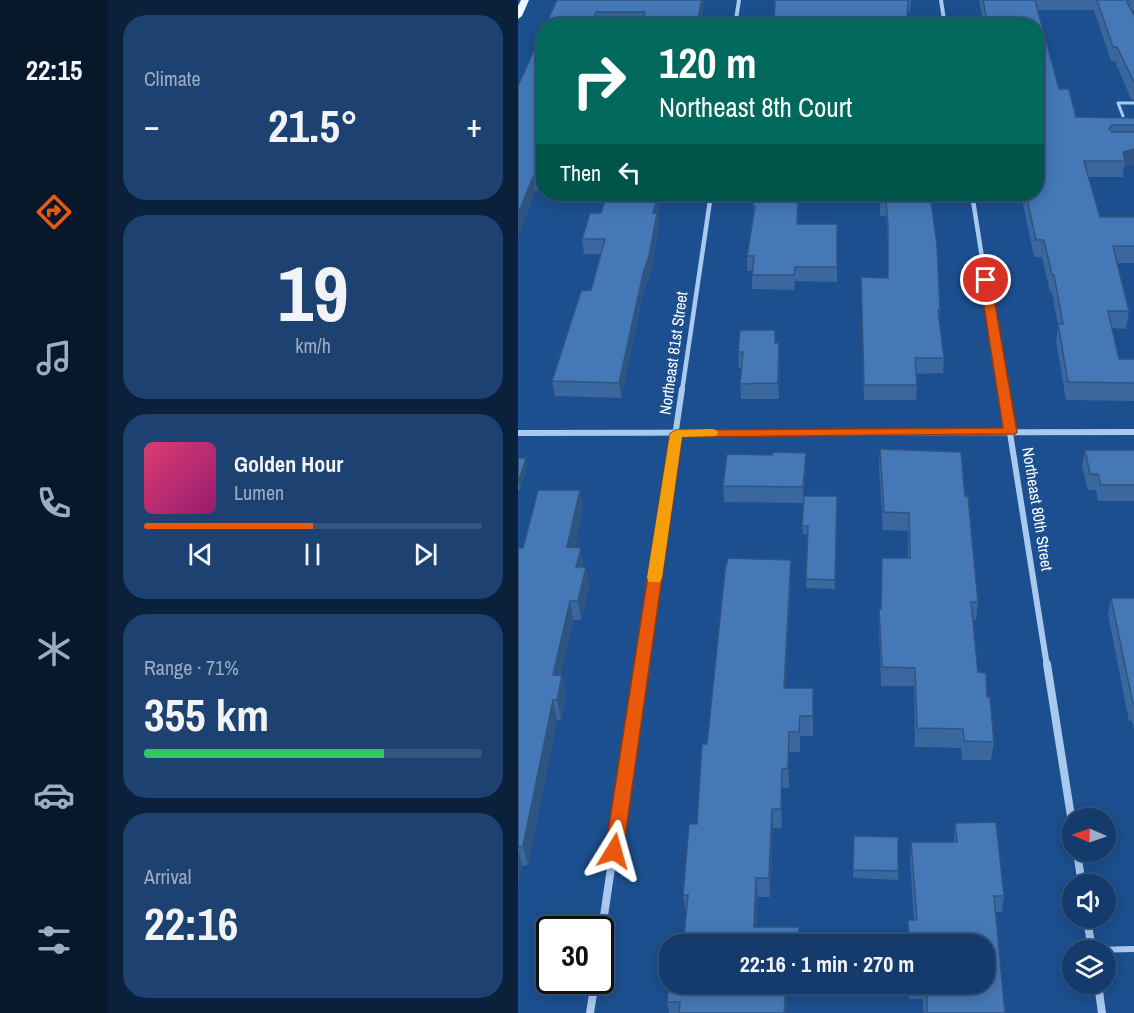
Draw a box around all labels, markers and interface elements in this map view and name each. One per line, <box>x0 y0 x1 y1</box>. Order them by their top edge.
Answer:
text: 120 m <box>659 35 757 91</box>
icon: right <box>560 42 638 120</box>
text: 22:15 <box>26 52 82 88</box>
text: Climate <box>144 65 201 92</box>
text: Northeast 8th Court <box>659 89 852 125</box>
text: 21.5° <box>268 95 358 156</box>
text: − <box>144 103 160 147</box>
text: + <box>466 103 482 147</box>
icon: left <box>613 156 646 189</box>
text: Then <box>560 158 601 188</box>
icon: directions <box>33 191 75 233</box>
text: 19 <box>277 240 349 345</box>
pin <box>960 254 1011 305</box>
icon: arrive <box>969 263 1002 296</box>
street label: Northeast 81st Street <box>653 290 693 416</box>
text: km/h <box>295 332 331 359</box>
icon: music <box>33 337 75 379</box>
street label: Northeast 80th Street <box>1017 446 1059 573</box>
text: Golden Hour <box>234 449 343 479</box>
text: Lumen <box>234 479 284 506</box>
icon: phone <box>33 482 75 524</box>
icon: previous <box>184 538 217 571</box>
icon: pause <box>296 538 329 571</box>
icon: next <box>409 538 442 571</box>
icon: climate <box>33 628 75 670</box>
text: Range · 71% <box>144 654 239 681</box>
text: 355 km <box>144 684 269 745</box>
icon: car <box>33 774 75 816</box>
north arrow <box>1062 808 1116 862</box>
map controls <box>1062 808 1116 994</box>
position arrow <box>582 819 646 883</box>
text: Arrival <box>144 863 191 890</box>
button: sound <box>1062 874 1116 928</box>
text: 22:16 <box>144 893 238 954</box>
speed limit sign: 30 <box>536 916 614 994</box>
icon: filters <box>33 919 75 961</box>
button: layers <box>1062 940 1116 994</box>
text: 22:16 · 1 min · 270 m <box>740 949 914 979</box>

